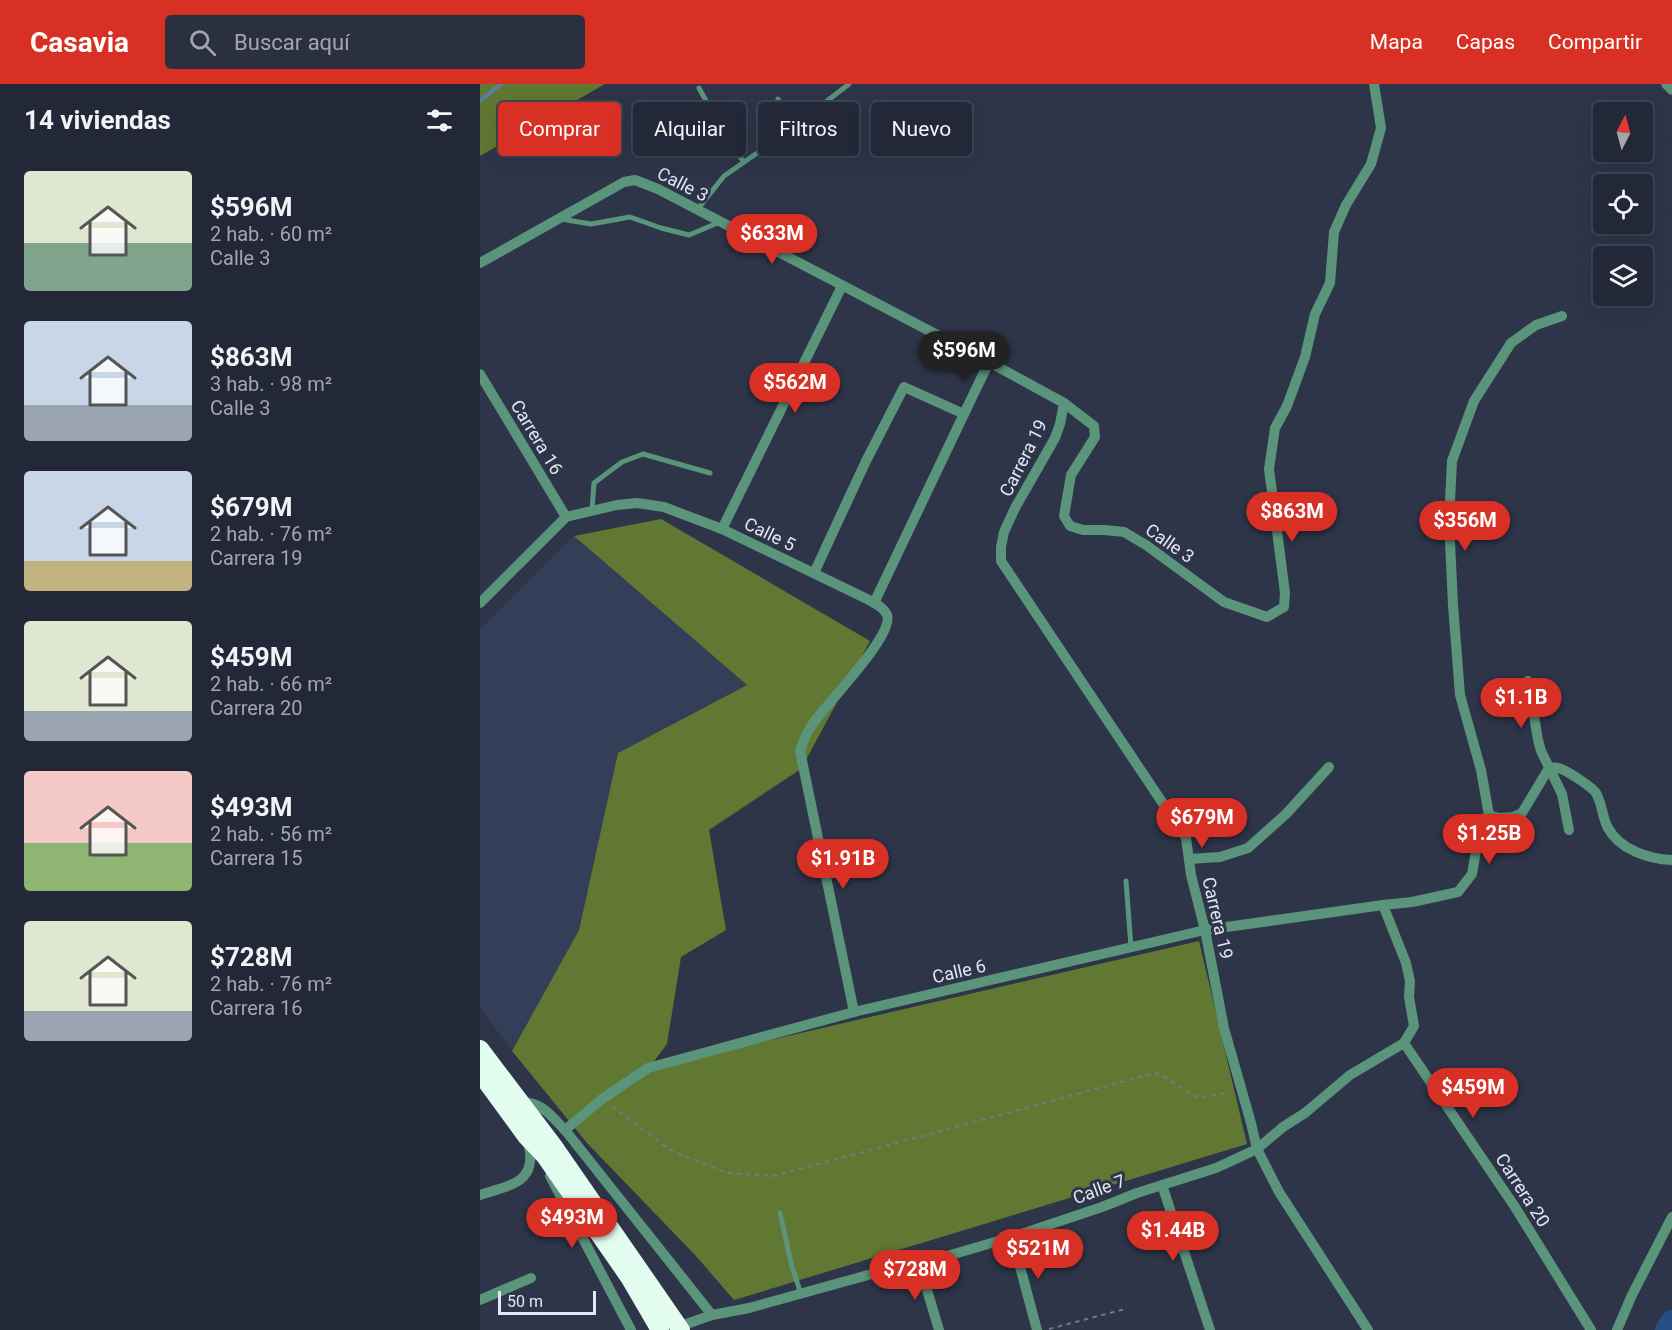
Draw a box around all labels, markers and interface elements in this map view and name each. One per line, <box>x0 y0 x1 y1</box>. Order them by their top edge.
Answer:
search box <box>165 15 585 69</box>
text: Casavia <box>30 26 129 59</box>
icon: search <box>186 26 219 59</box>
text: Buscar aquí <box>234 30 350 55</box>
text: Mapa <box>1370 30 1423 54</box>
text: Capas <box>1456 30 1515 54</box>
text: Compartir <box>1548 30 1642 54</box>
chip: Comprar <box>498 102 621 156</box>
chip: Alquilar <box>633 102 746 156</box>
chip: Filtros <box>758 102 859 156</box>
chip: Nuevo <box>871 102 972 156</box>
north arrow <box>1593 102 1653 162</box>
map controls <box>1593 102 1653 306</box>
icon: filters <box>423 104 456 137</box>
text: 14 viviendas <box>24 105 171 135</box>
street label: Calle 3 <box>654 162 712 206</box>
button: locate <box>1593 174 1653 234</box>
text: $596M <box>210 192 292 222</box>
icon: home <box>72 195 144 267</box>
pin: $633M <box>730 214 814 265</box>
text: $633M <box>740 221 804 245</box>
text: 2 hab. · 60 m² <box>210 222 332 246</box>
text: Calle 3 <box>210 246 270 270</box>
button: layers <box>1593 246 1653 306</box>
pin: $596M <box>922 331 1006 382</box>
text: $596M <box>932 338 996 362</box>
text: $863M <box>210 342 292 372</box>
icon: home <box>72 345 144 417</box>
pin: $562M <box>753 363 837 414</box>
text: $562M <box>763 370 827 394</box>
text: 3 hab. · 98 m² <box>210 372 332 396</box>
text: Calle 3 <box>210 396 270 420</box>
street label: Carrera 16 <box>507 396 567 478</box>
street label: Carrera 19 <box>995 416 1051 500</box>
text: $679M <box>210 492 292 522</box>
pin: $863M <box>1250 492 1334 543</box>
icon: home <box>72 495 144 567</box>
text: $863M <box>1260 499 1324 523</box>
pin: $356M <box>1423 501 1507 552</box>
text: $356M <box>1433 508 1497 532</box>
street label: Calle 5 <box>741 513 799 555</box>
street label: Calle 3 <box>1142 519 1198 567</box>
text: 2 hab. · 76 m² <box>210 522 332 546</box>
text: Carrera 19 <box>210 546 303 570</box>
text: $459M <box>210 642 292 672</box>
icon: home <box>72 645 144 717</box>
text: 2 hab. · 66 m² <box>210 672 332 696</box>
pin: $1.1B <box>1479 678 1563 729</box>
text: $1.1B <box>1495 685 1548 709</box>
text: Carrera 20 <box>210 696 303 720</box>
text: $493M <box>210 792 292 822</box>
icon: home <box>72 795 144 867</box>
pin: $679M <box>1160 798 1244 849</box>
text: $679M <box>1170 805 1234 829</box>
pin: $1.25B <box>1440 814 1538 865</box>
text: $1.25B <box>1457 821 1521 845</box>
text: 2 hab. · 56 m² <box>210 822 332 846</box>
pin: $1.91B <box>794 839 892 890</box>
text: Carrera 15 <box>210 846 303 870</box>
text: $1.91B <box>811 846 875 870</box>
street label: Carrera 19 <box>1198 875 1238 961</box>
text: $728M <box>210 942 292 972</box>
icon: home <box>72 945 144 1017</box>
street label: Calle 6 <box>930 955 988 987</box>
text: 2 hab. · 76 m² <box>210 972 332 996</box>
text: Carrera 16 <box>210 996 303 1020</box>
pin: $459M <box>1431 1068 1515 1119</box>
text: $459M <box>1441 1075 1505 1099</box>
street label: Carrera 20 <box>1492 1149 1554 1231</box>
street label: Calle 7 <box>1070 1170 1128 1208</box>
pin: $493M <box>530 1198 614 1249</box>
text: $493M <box>540 1205 604 1229</box>
pin: $1.44B <box>1124 1211 1222 1262</box>
text: $1.44B <box>1141 1218 1205 1242</box>
pin: $521M <box>996 1229 1080 1280</box>
text: $521M <box>1006 1236 1070 1260</box>
pin: $728M <box>873 1250 957 1301</box>
text: $728M <box>883 1257 947 1281</box>
scale bar <box>498 1288 596 1316</box>
text: 50 m <box>507 1292 543 1311</box>

